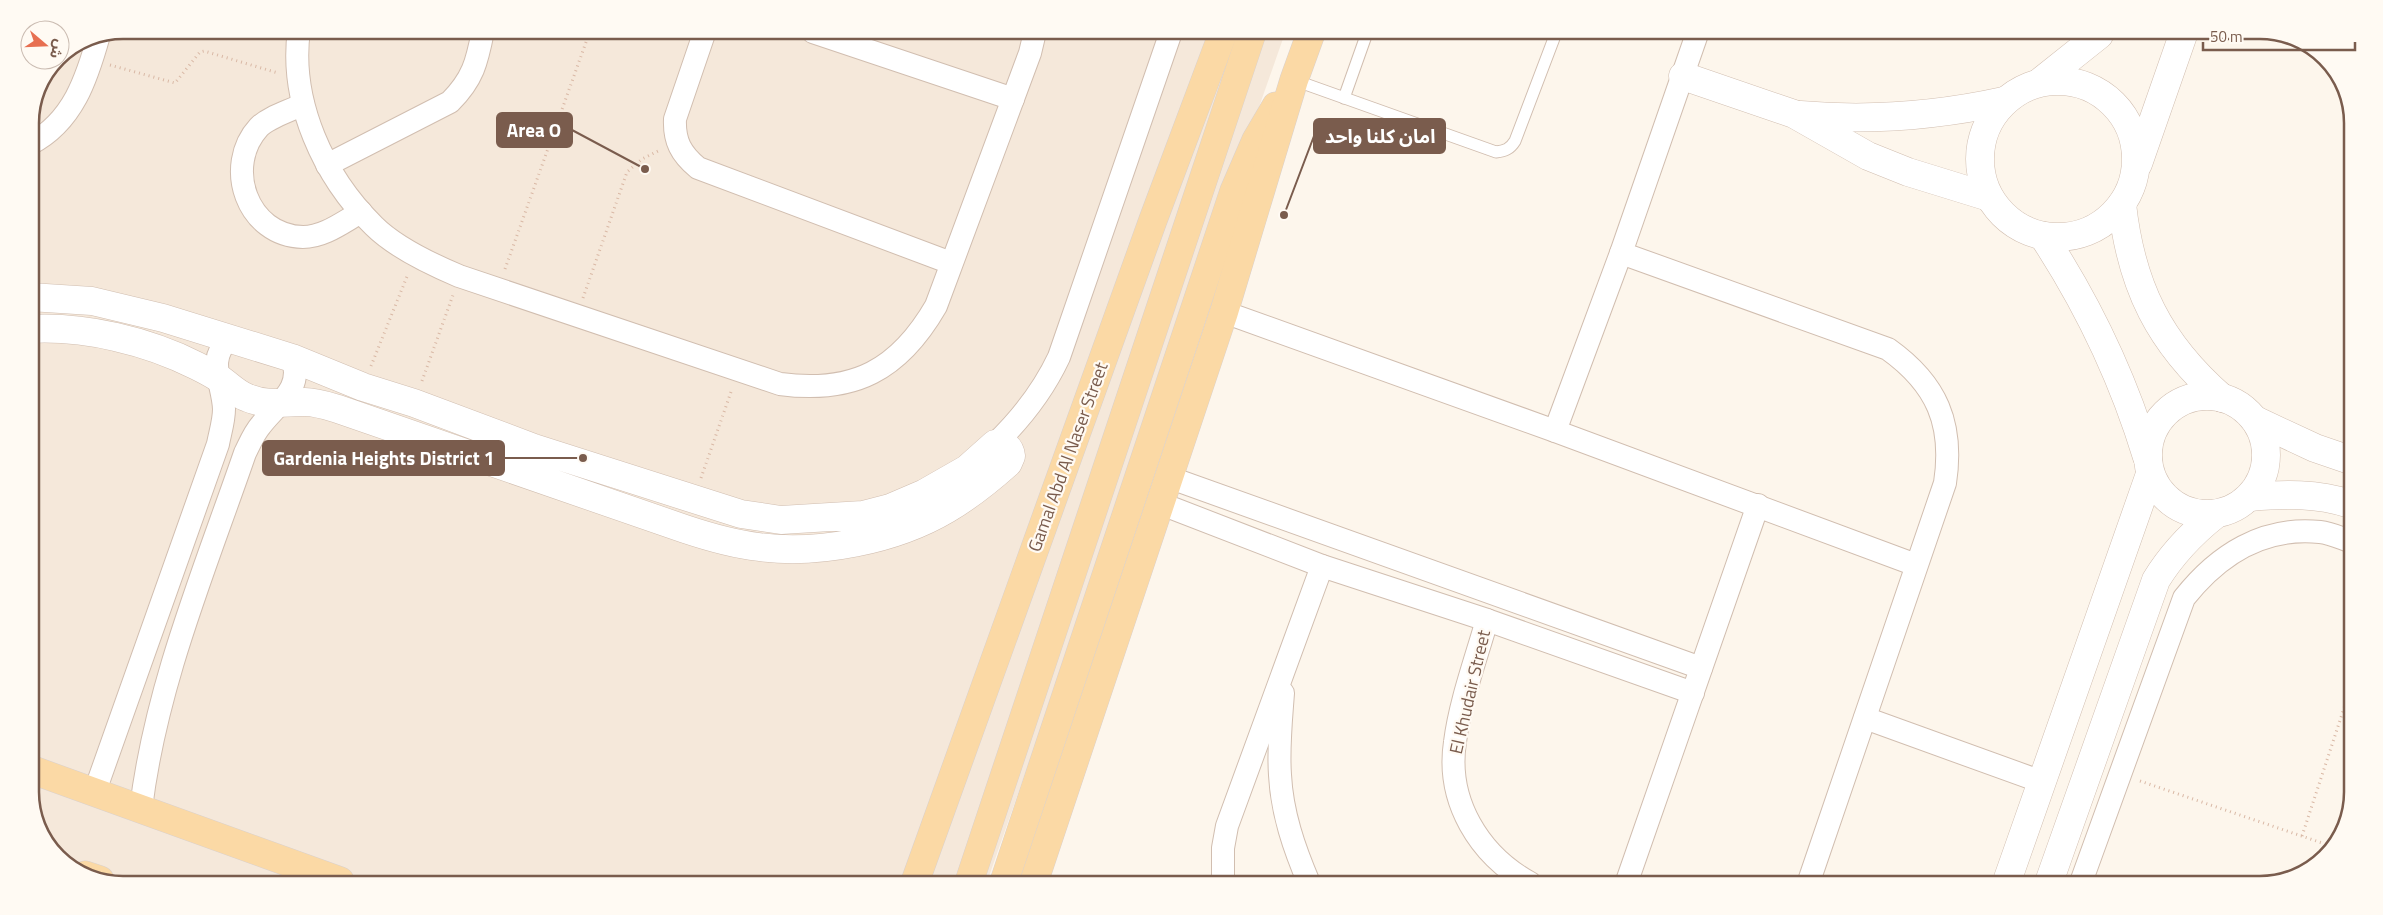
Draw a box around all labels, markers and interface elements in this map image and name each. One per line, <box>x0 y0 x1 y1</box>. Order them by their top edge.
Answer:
north arrow <box>20 20 70 70</box>
scale bar <box>2203 20 2356 52</box>
text: 50 m <box>2210 25 2243 48</box>
text: ش <box>45 37 71 62</box>
callout: Area O <box>497 113 572 147</box>
text: Area O <box>507 115 561 144</box>
callout: امان كلنا واحد <box>1314 119 1445 153</box>
text: امان كلنا واحد <box>1325 121 1435 150</box>
street label: Gamal Abd Al Naser Street <box>1021 358 1115 555</box>
callout: Gardenia Heights District 1 <box>263 441 504 475</box>
text: Gardenia Heights District 1 <box>274 443 494 472</box>
street label: El Khudair Street <box>1442 627 1497 757</box>

